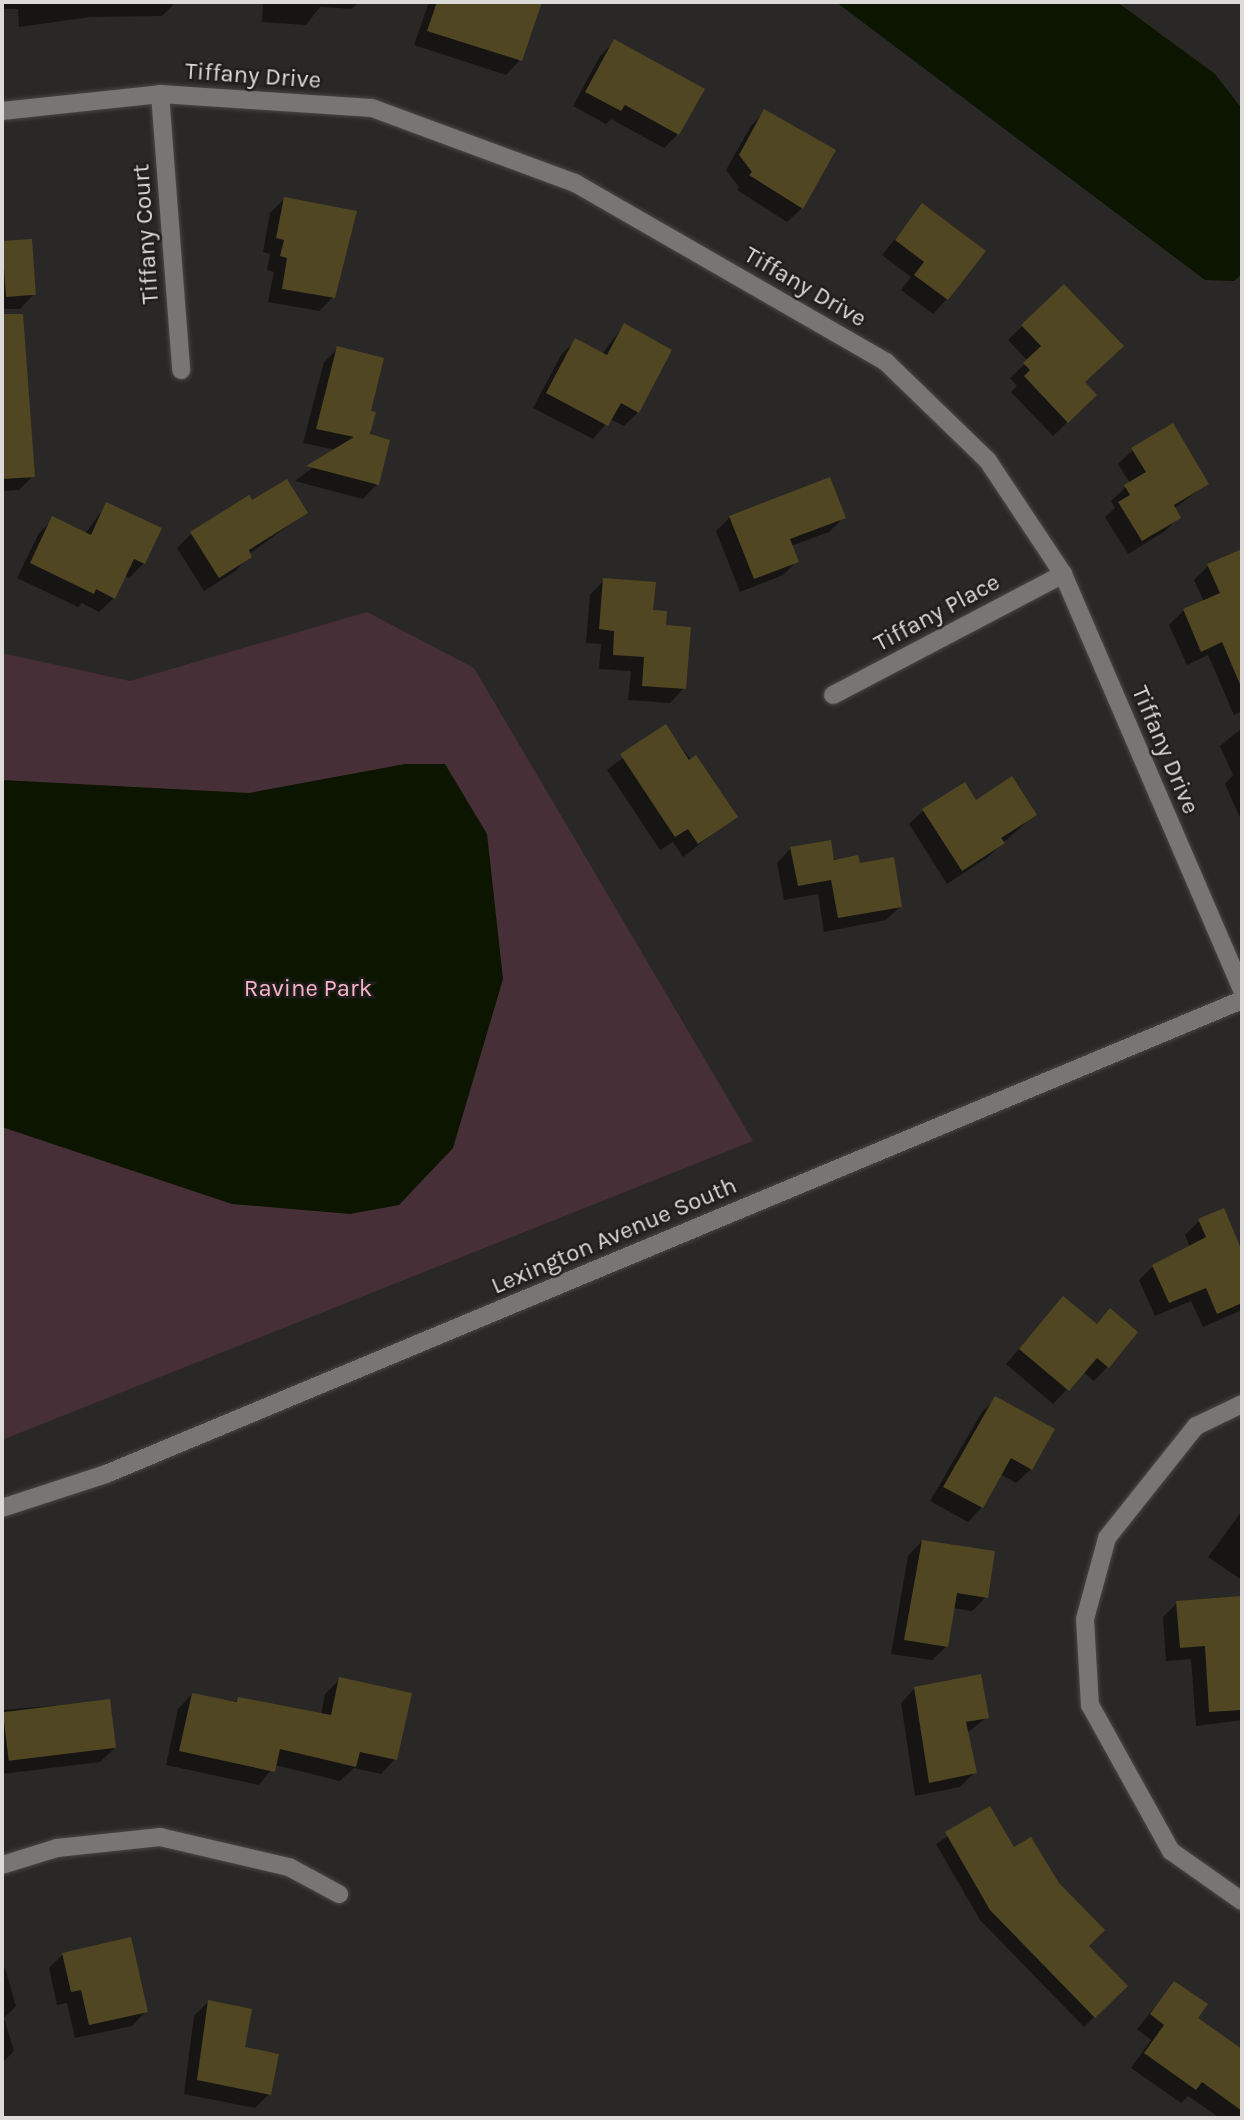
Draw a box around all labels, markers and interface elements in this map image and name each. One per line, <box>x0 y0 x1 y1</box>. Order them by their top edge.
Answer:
street label: Tiffany Drive <box>184 57 322 95</box>
street label: Tiffany Court <box>127 163 165 305</box>
street label: Tiffany Drive <box>739 240 871 334</box>
street label: Tiffany Place <box>869 568 1005 658</box>
street label: Tiffany Drive <box>1125 682 1205 818</box>
park label: Ravine Park <box>244 975 372 1003</box>
street label: Lexington Avenue South <box>487 1171 741 1301</box>

